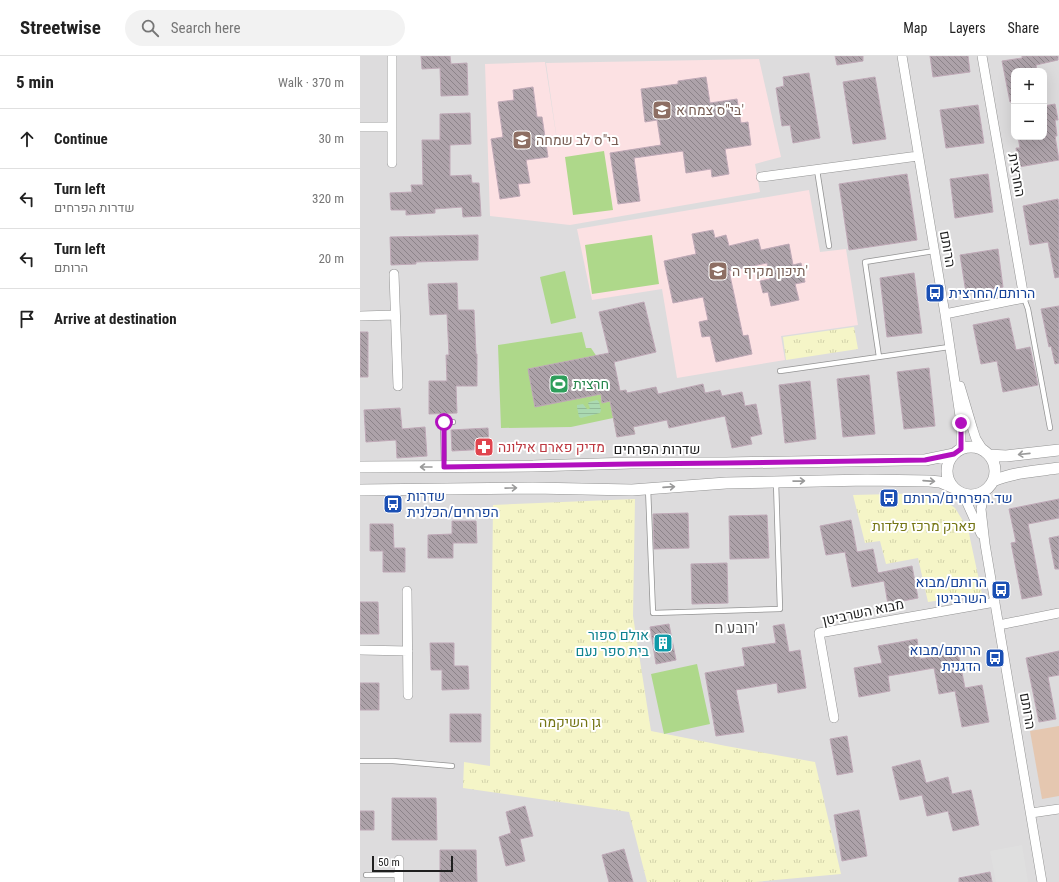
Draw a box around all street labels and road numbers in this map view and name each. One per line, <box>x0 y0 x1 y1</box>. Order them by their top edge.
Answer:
street label: החרצית <box>1005 152 1029 198</box>
street label: הרותם <box>937 229 959 269</box>
street label: שדרות הפרחים <box>614 441 700 457</box>
street label: מבוא השרביטן <box>821 596 905 628</box>
street label: הרותם <box>1017 691 1039 731</box>

